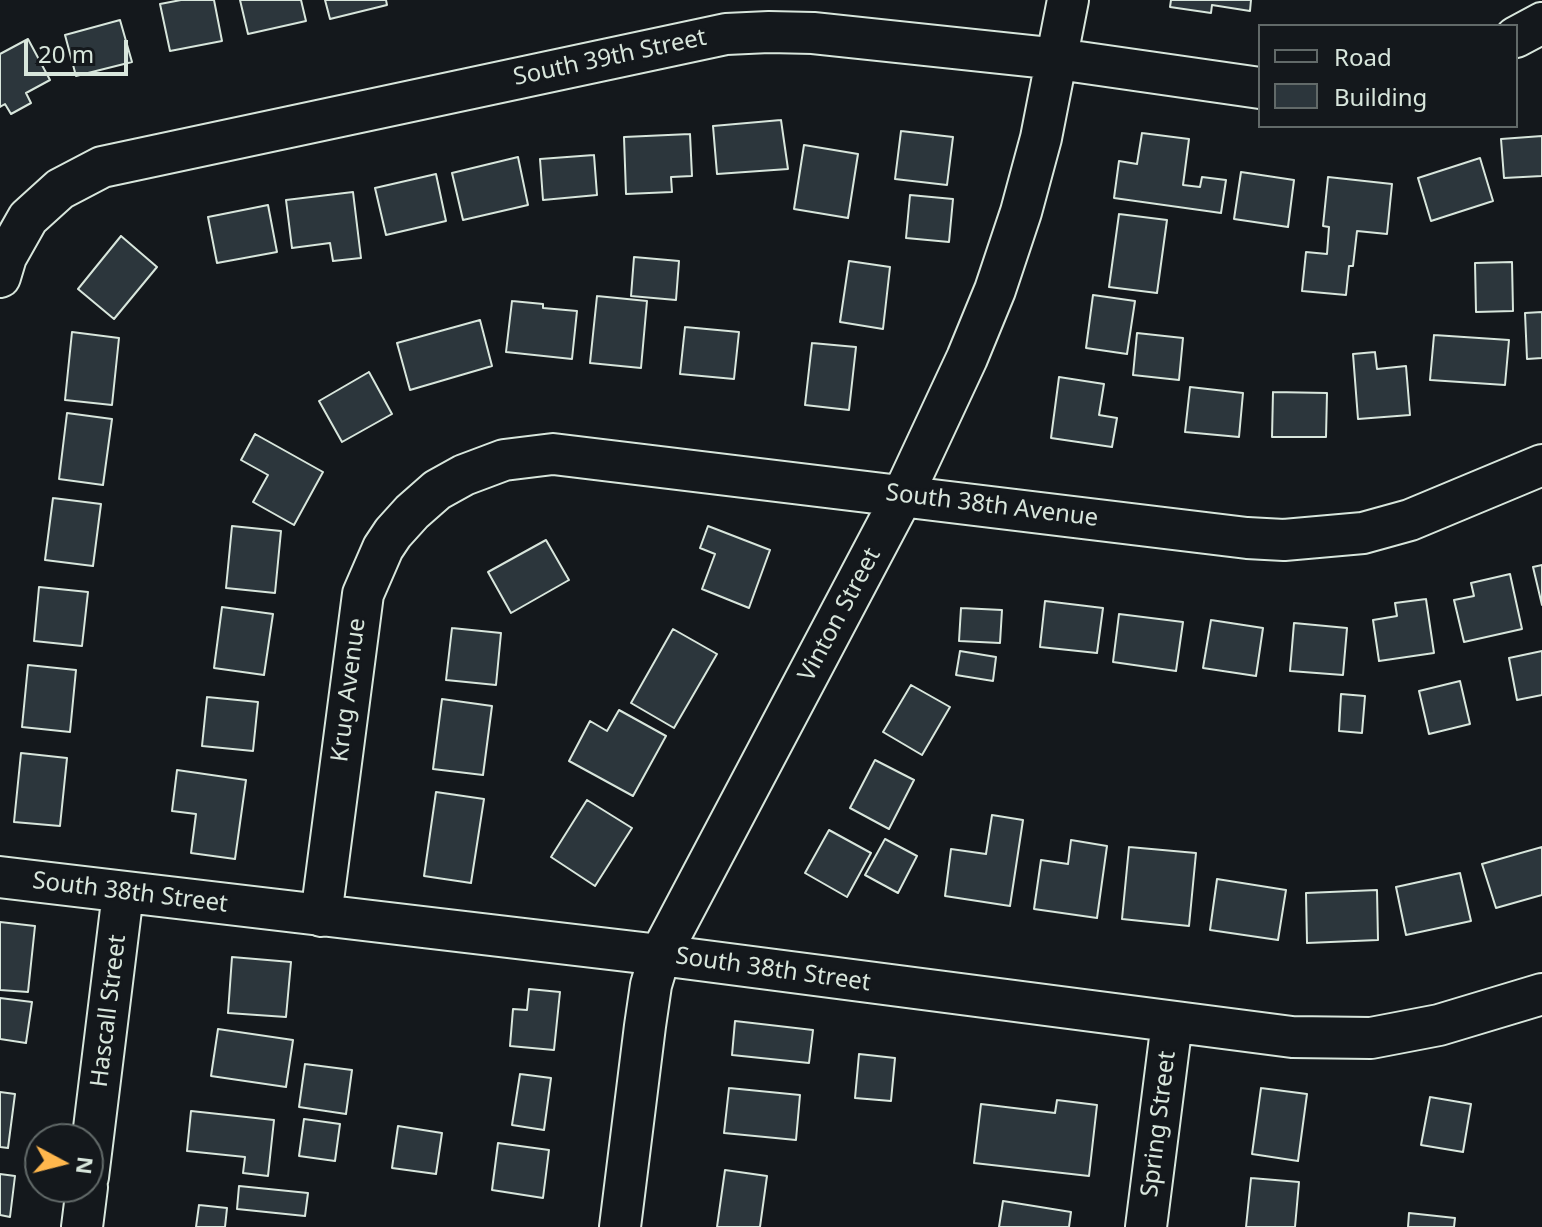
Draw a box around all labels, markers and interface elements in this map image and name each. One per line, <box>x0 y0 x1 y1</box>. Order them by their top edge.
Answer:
street label: South 39th Street <box>511 23 709 93</box>
scale bar <box>28 24 132 74</box>
legend <box>1258 24 1518 128</box>
text: 20 m <box>38 37 94 70</box>
text: Road <box>1334 40 1392 73</box>
text: Building <box>1334 80 1427 113</box>
street label: South 38th Avenue <box>884 479 1100 533</box>
street label: Vinton Street <box>793 543 887 687</box>
street label: Krug Avenue <box>326 616 372 764</box>
street label: South 38th Street <box>31 867 229 919</box>
street label: Hascall Street <box>85 933 133 1089</box>
street label: South 38th Street <box>674 942 872 998</box>
street label: Spring Street <box>1136 1049 1182 1199</box>
north arrow <box>24 1123 104 1203</box>
text: N <box>70 1155 102 1176</box>

